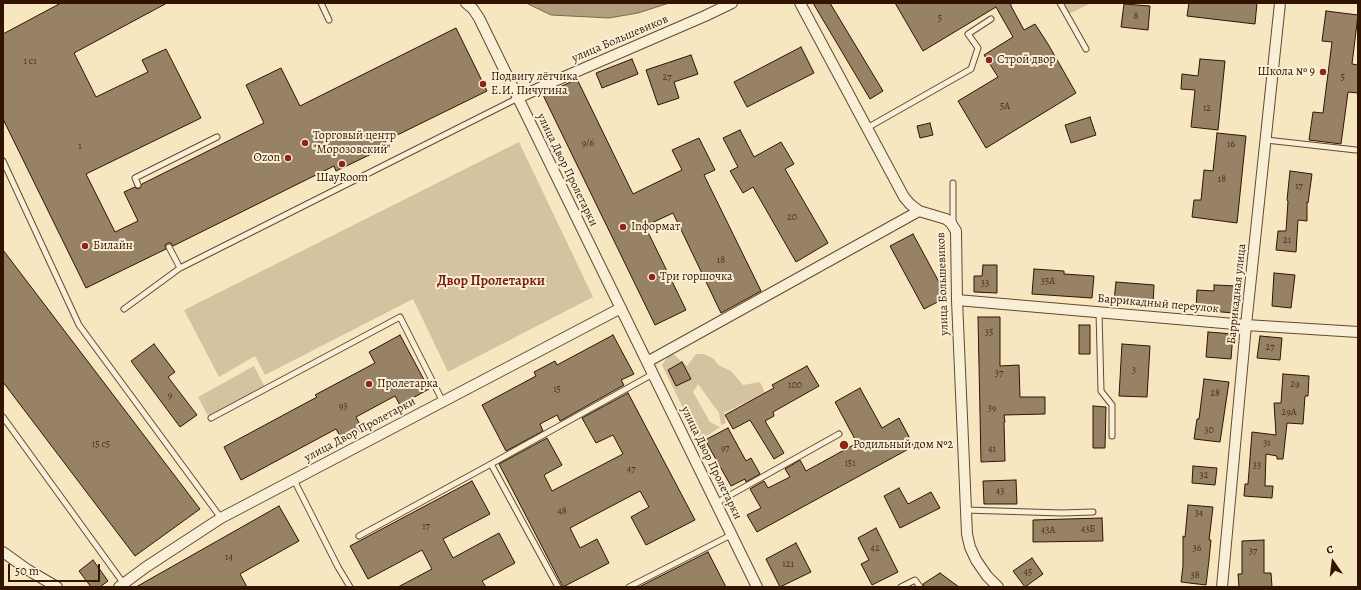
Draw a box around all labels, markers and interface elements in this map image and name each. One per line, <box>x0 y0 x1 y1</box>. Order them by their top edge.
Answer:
house number: 8 <box>1134 11 1138 23</box>
street label: улица Большевиков <box>570 12 670 66</box>
house number: 5 <box>938 13 942 25</box>
place label: Строй двор <box>997 53 1056 67</box>
marker: Строй двор <box>984 55 994 65</box>
house number: 1 с1 <box>23 56 37 68</box>
place label: Школа № 9 <box>1257 65 1315 79</box>
marker: Школа № 9 <box>1318 67 1328 77</box>
place label: Подвигу лётчика Е.И. Пичугина <box>491 70 578 98</box>
house number: 27 <box>663 72 671 84</box>
house number: 5 <box>1341 72 1345 84</box>
marker: Подвигу лётчика Е.И. Пичугина <box>478 79 488 89</box>
house number: 5А <box>1000 101 1010 113</box>
house number: 12 <box>1203 103 1211 115</box>
street label: улица Двор Пролетарки <box>533 111 601 229</box>
place label: Торговый центр "Морозовский" <box>313 129 396 157</box>
marker: Торговый центр "Морозовский" <box>300 138 310 148</box>
house number: 9/6 <box>582 138 594 150</box>
house number: 16 <box>1227 139 1235 151</box>
house number: 1 <box>78 141 82 153</box>
place label: Ozon <box>254 151 280 165</box>
marker: Ozon <box>283 153 293 163</box>
marker: ШауRoom <box>337 159 347 169</box>
place label: ШауRoom <box>316 171 368 185</box>
house number: 18 <box>1218 174 1226 186</box>
house number: 17 <box>1295 181 1303 193</box>
house number: 20 <box>787 212 797 224</box>
place label: Inформат <box>631 220 680 234</box>
marker: Inформат <box>618 222 628 232</box>
street label: улица Большевиков <box>934 232 952 336</box>
house number: 21 <box>1283 235 1291 247</box>
place label: Билайн <box>93 239 133 253</box>
marker: Билайн <box>80 241 90 251</box>
street label: Баррикадная улица <box>1225 243 1249 345</box>
house number: 18 <box>717 255 725 267</box>
place label: Три горшочка <box>660 270 732 284</box>
marker: Три горшочка <box>647 272 657 282</box>
district label: Двор Пролетарки <box>437 274 545 290</box>
house number: 35А <box>1041 276 1055 288</box>
house number: 33 <box>981 278 989 290</box>
street label: Баррикадный переулок <box>1097 292 1219 316</box>
house number: 35 <box>985 327 993 339</box>
house number: 27 <box>1266 342 1274 354</box>
house number: 3 <box>1132 365 1136 377</box>
house number: 37 <box>995 368 1003 380</box>
place label: Пролетарка <box>377 377 438 391</box>
marker: Пролетарка <box>364 379 374 389</box>
house number: 29 <box>1290 379 1300 391</box>
house number: 100 <box>788 380 802 392</box>
house number: 15 <box>553 384 561 396</box>
house number: 28 <box>1210 388 1220 400</box>
house number: 9 <box>168 390 172 402</box>
street label: улица Двор Пролетарки <box>302 395 418 465</box>
house number: 93 <box>339 401 347 413</box>
house number: 39 <box>988 403 996 415</box>
street label: улица Двор Пролетарки <box>677 404 745 522</box>
house number: 29А <box>1281 407 1297 419</box>
house number: 30 <box>1204 425 1214 437</box>
place label: Родильный дом №2 <box>853 438 953 452</box>
house number: 31 <box>1263 438 1271 450</box>
house number: 15 с5 <box>92 439 110 451</box>
marker: Родильный дом №2 <box>838 439 850 451</box>
house number: 97 <box>721 443 729 455</box>
house number: 41 <box>988 444 996 456</box>
house number: 151 <box>844 458 856 470</box>
house number: 33 <box>1253 460 1261 472</box>
house number: 47 <box>627 464 635 476</box>
house number: 32 <box>1200 470 1208 482</box>
house number: 43 <box>996 486 1004 498</box>
house number: 48 <box>557 506 567 518</box>
house number: 34 <box>1195 508 1203 520</box>
house number: 17 <box>422 521 430 533</box>
house number: 43Б <box>1081 524 1095 536</box>
house number: 43А <box>1041 525 1055 537</box>
north arrow <box>1313 542 1353 582</box>
text: С <box>1325 542 1335 558</box>
house number: 42 <box>870 543 880 555</box>
house number: 36 <box>1193 543 1201 555</box>
house number: 37 <box>1249 546 1257 558</box>
house number: 14 <box>225 552 233 564</box>
scale bar <box>10 556 102 582</box>
house number: 121 <box>782 559 794 571</box>
text: 50 m <box>15 563 39 579</box>
house number: 45 <box>1024 567 1032 579</box>
house number: 38 <box>1190 570 1200 582</box>

